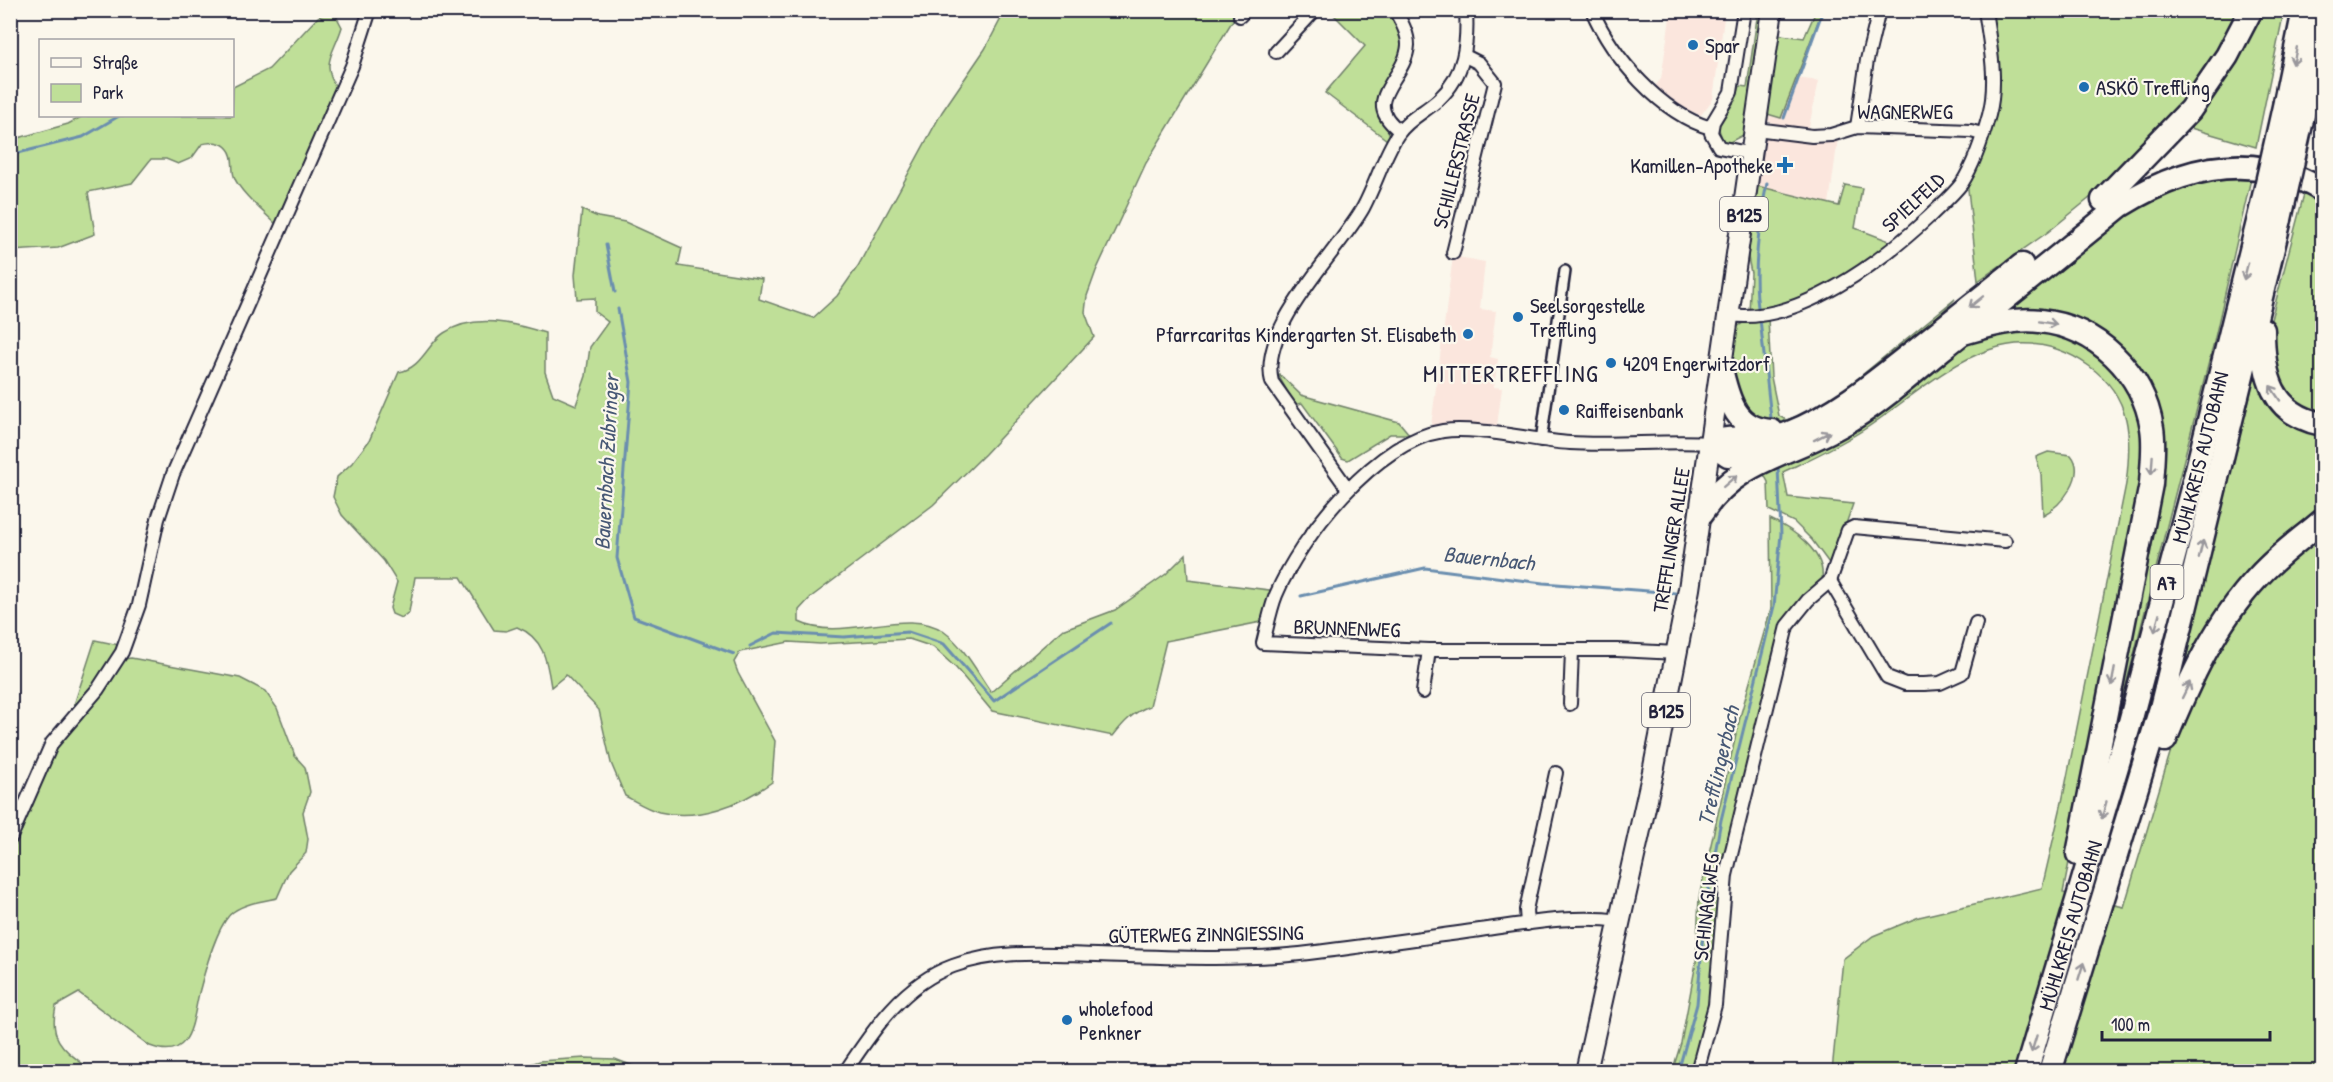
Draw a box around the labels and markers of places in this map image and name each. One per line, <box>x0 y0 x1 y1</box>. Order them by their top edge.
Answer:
place label: Spar <box>1705 31 1740 60</box>
marker: Spar <box>1686 38 1700 52</box>
place label: ASKÖ Treffling <box>2096 73 2210 102</box>
marker: ASKÖ Treffling <box>2077 80 2091 94</box>
place label: Kamillen-Apotheke <box>1630 151 1773 180</box>
marker: Kamillen-Apotheke <box>1778 158 1792 172</box>
place label: Seelsorgestelle Treffling <box>1530 291 1645 344</box>
marker: Seelsorgestelle Treffling <box>1511 310 1525 324</box>
place label: Pfarrcaritas Kindergarten St. Elisabeth <box>1156 320 1456 349</box>
marker: Pfarrcaritas Kindergarten St. Elisabeth <box>1461 327 1475 341</box>
place label: 4209 Engerwitzdorf <box>1623 349 1771 378</box>
marker: 4209 Engerwitzdorf <box>1604 356 1618 370</box>
place label: Raiffeisenbank <box>1576 396 1684 425</box>
marker: Raiffeisenbank <box>1557 403 1571 417</box>
place label: wholefood Penkner <box>1079 994 1153 1047</box>
marker: wholefood Penkner <box>1060 1013 1074 1027</box>

